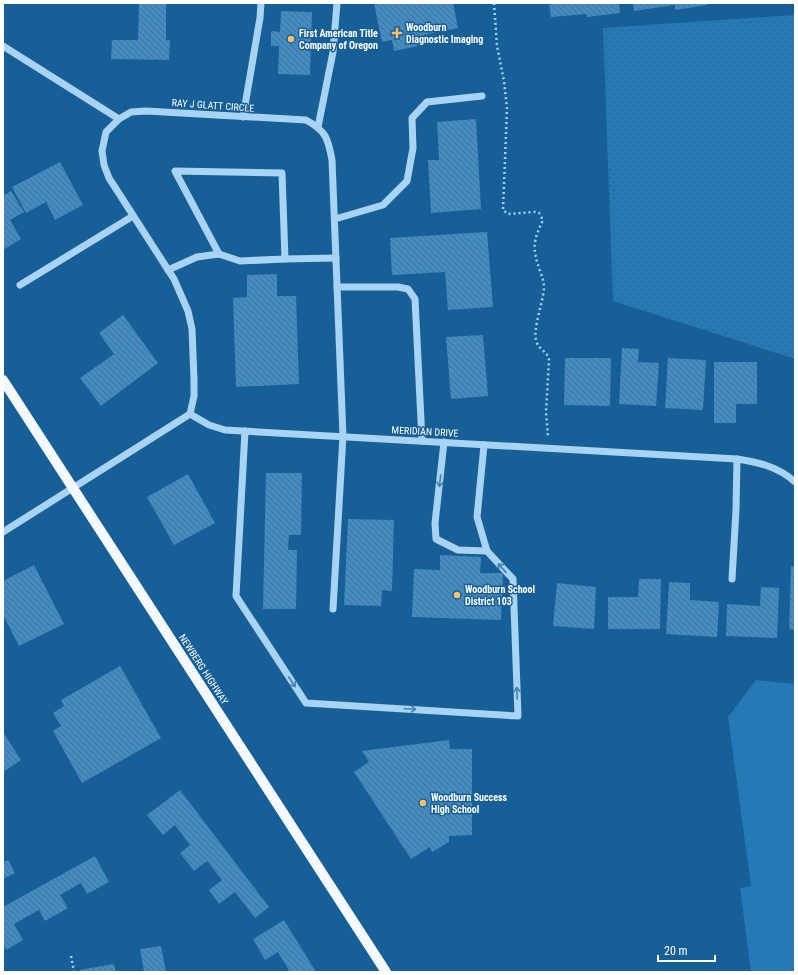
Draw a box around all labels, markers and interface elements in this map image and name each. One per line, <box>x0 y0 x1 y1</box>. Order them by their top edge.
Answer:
place label: Woodburn Diagnostic Imaging <box>406 22 483 45</box>
marker: Woodburn Diagnostic Imaging <box>391 27 403 39</box>
place label: First American Title Company of Oregon <box>299 28 378 51</box>
marker: First American Title Company of Oregon <box>286 34 296 44</box>
street label: RAY J GLATT CIRCLE <box>171 97 255 114</box>
street label: MERIDIAN DRIVE <box>391 424 459 439</box>
one-way arrow <box>436 474 443 487</box>
one-way arrow <box>498 563 507 573</box>
place label: Woodburn School District 103 <box>465 584 535 607</box>
marker: Woodburn School District 103 <box>452 590 462 600</box>
street label: NEWBERG HIGHWAY <box>177 632 231 707</box>
one-way arrow <box>288 676 296 687</box>
one-way arrow <box>513 687 521 700</box>
one-way arrow <box>403 706 416 713</box>
place label: Woodburn Success High School <box>431 792 507 815</box>
marker: Woodburn Success High School <box>418 798 428 808</box>
scale bar <box>658 937 715 963</box>
text: 20 m <box>664 944 688 958</box>

